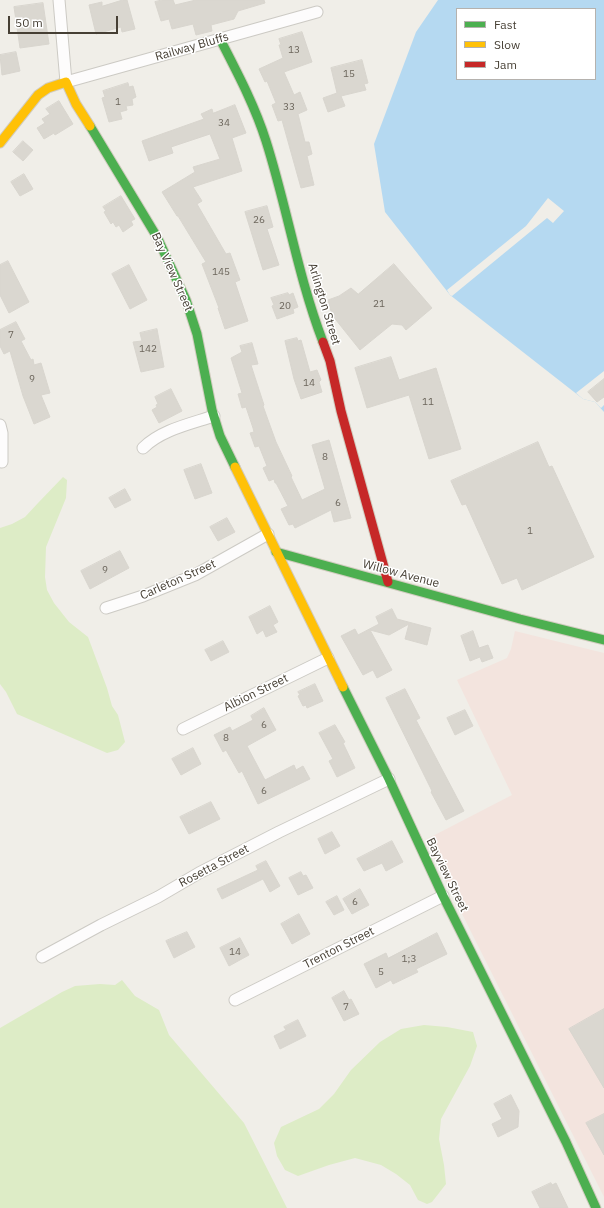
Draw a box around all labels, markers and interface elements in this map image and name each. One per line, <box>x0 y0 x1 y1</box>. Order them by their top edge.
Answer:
scale bar <box>10 8 120 34</box>
legend <box>456 8 596 80</box>
text: 50 m <box>15 15 43 30</box>
text: Fast <box>494 17 517 32</box>
street label: Railway Bluffs <box>153 30 231 64</box>
text: Slow <box>494 37 520 52</box>
house number: 13 <box>288 44 300 56</box>
text: Jam <box>494 57 517 72</box>
house number: 15 <box>343 68 355 80</box>
house number: 1 <box>115 96 121 108</box>
house number: 33 <box>283 101 295 113</box>
house number: 34 <box>218 117 230 129</box>
house number: 26 <box>253 214 265 226</box>
street label: Bay View Street <box>148 230 196 314</box>
street label: Arlington Street <box>305 261 343 347</box>
house number: 145 <box>212 266 230 278</box>
house number: 21 <box>373 298 385 310</box>
house number: 20 <box>279 300 291 312</box>
house number: 7 <box>8 329 14 341</box>
house number: 142 <box>139 343 157 355</box>
house number: 9 <box>29 373 35 385</box>
house number: 14 <box>303 377 315 389</box>
house number: 11 <box>422 396 434 408</box>
house number: 8 <box>322 451 328 463</box>
house number: 6 <box>335 497 341 509</box>
house number: 1 <box>527 525 533 537</box>
street label: Carleton Street <box>138 557 218 603</box>
street label: Willow Avenue <box>361 557 441 591</box>
house number: 9 <box>102 564 108 576</box>
street label: Albion Street <box>221 671 291 715</box>
house number: 6 <box>261 719 267 731</box>
house number: 8 <box>223 732 229 744</box>
house number: 6 <box>261 785 267 797</box>
street label: Bayview Street <box>423 836 471 914</box>
street label: Rosetta Street <box>177 842 251 890</box>
house number: 6 <box>352 896 358 908</box>
street label: Trenton Street <box>301 924 377 972</box>
house number: 14 <box>229 946 241 958</box>
house number: 1;3 <box>402 953 416 965</box>
house number: 5 <box>378 966 384 978</box>
house number: 7 <box>343 1001 349 1013</box>

